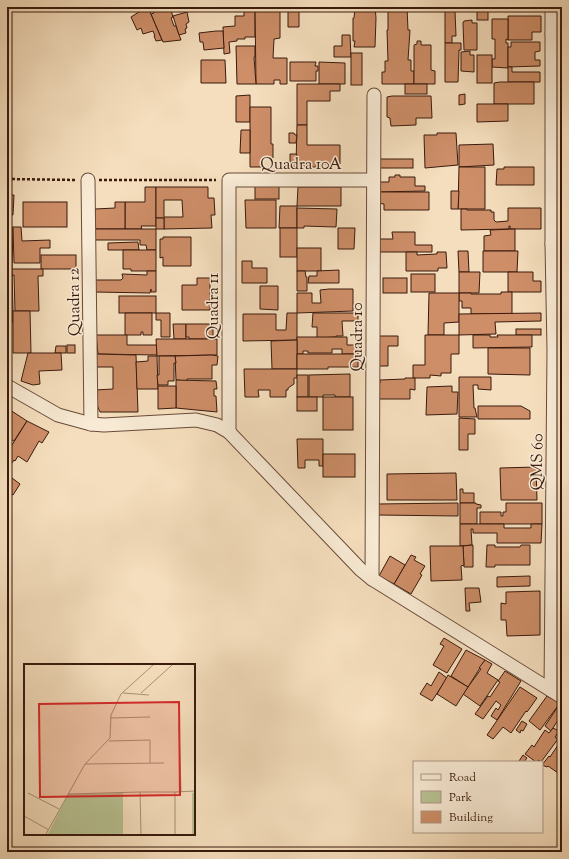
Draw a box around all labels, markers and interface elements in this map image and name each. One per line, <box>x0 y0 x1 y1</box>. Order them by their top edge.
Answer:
street label: Quadra 10A <box>260 154 342 177</box>
street label: Quadra 12 <box>63 267 88 336</box>
street label: Quadra 11 <box>203 272 226 339</box>
street label: Quadra 10 <box>347 302 370 372</box>
street label: QMS 60 <box>527 433 550 491</box>
inset map <box>24 664 195 835</box>
legend <box>413 761 543 833</box>
text: Road <box>449 769 476 787</box>
text: Park <box>449 789 472 807</box>
text: Building <box>449 809 493 827</box>

